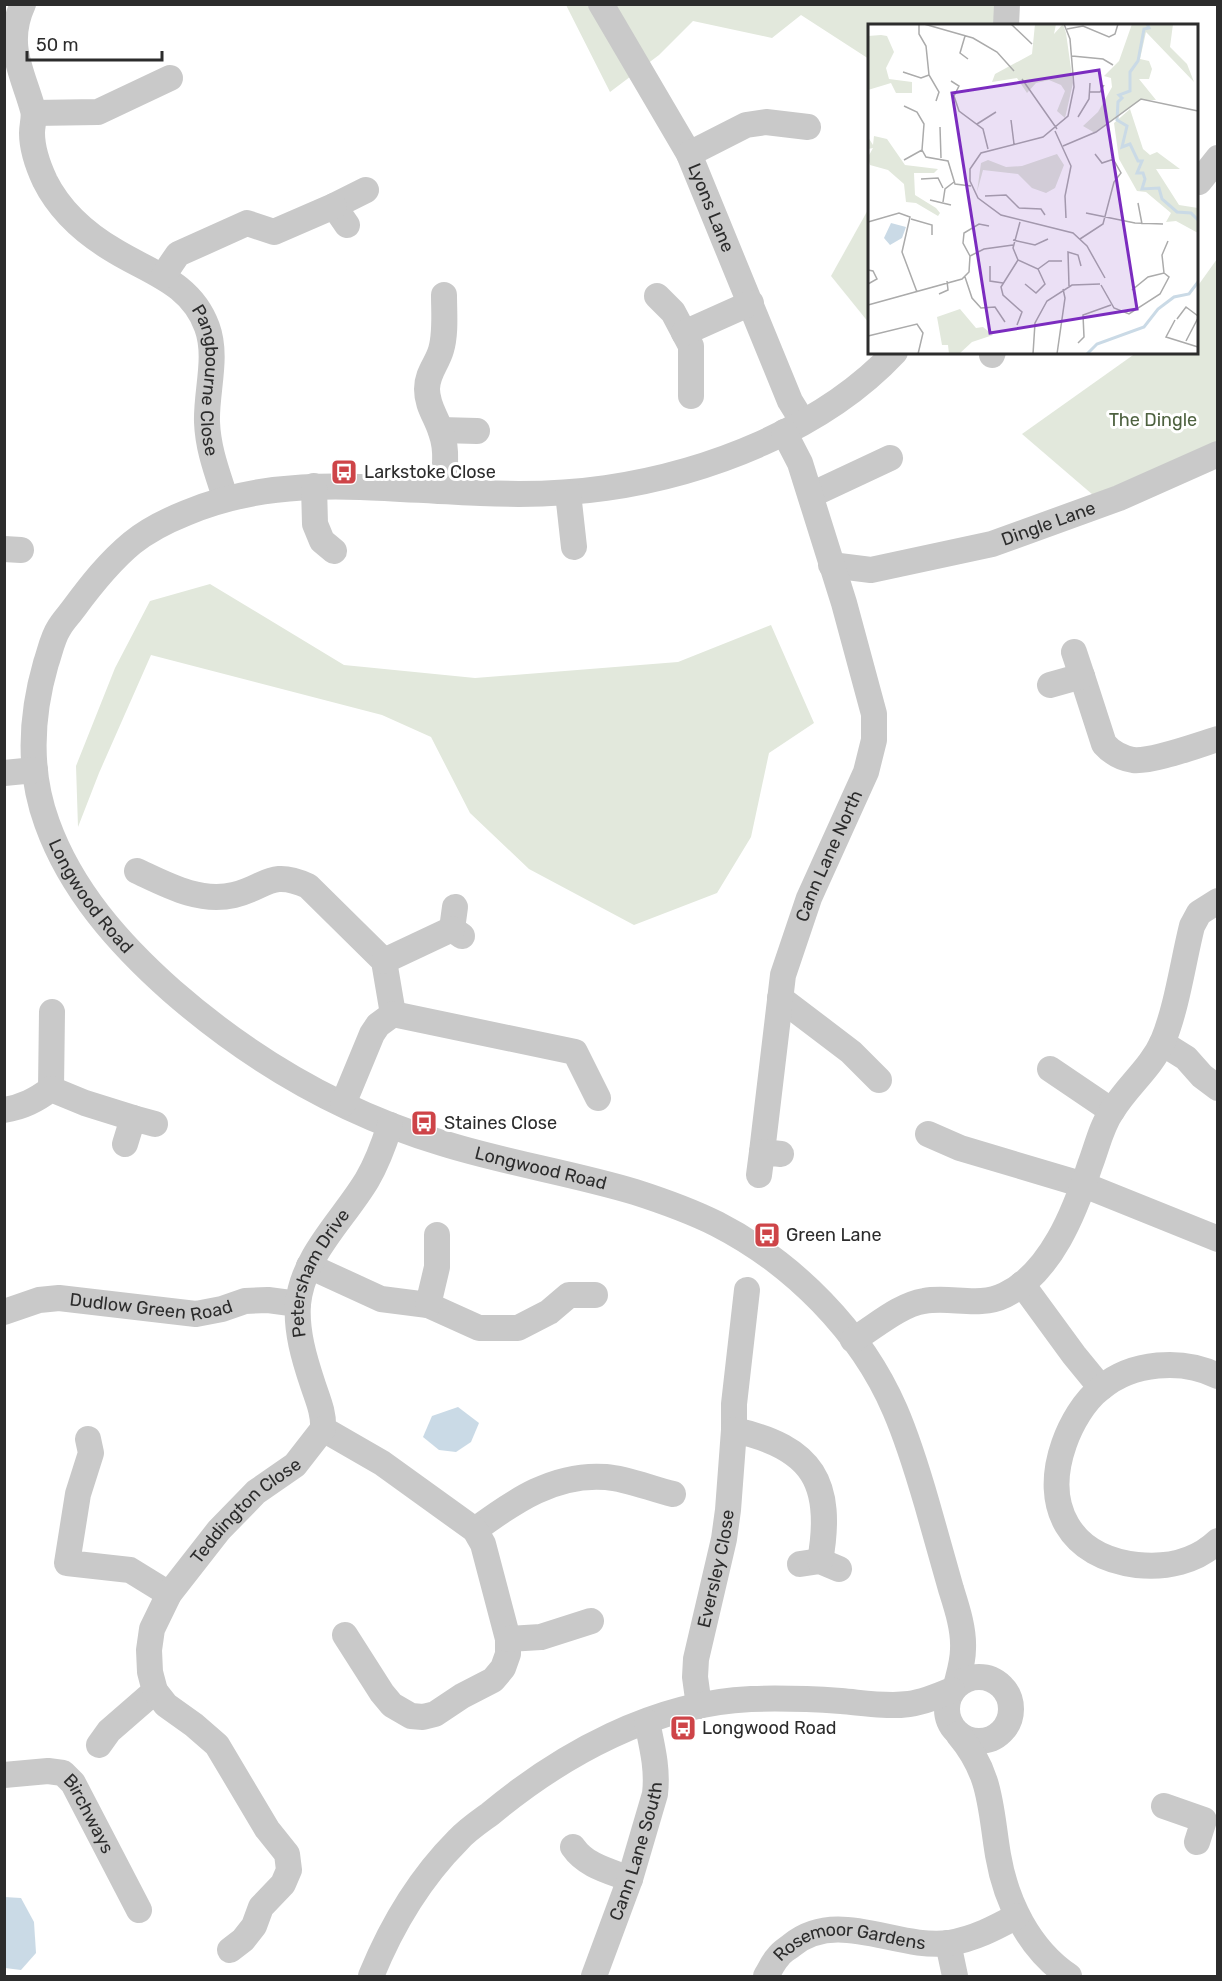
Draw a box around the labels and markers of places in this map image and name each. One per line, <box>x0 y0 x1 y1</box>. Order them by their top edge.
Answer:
bus stop icon: Larkstoke Close <box>329 457 359 487</box>
place label: Larkstoke Close <box>364 461 496 483</box>
bus stop icon: Staines Close <box>409 1108 439 1138</box>
place label: Staines Close <box>444 1112 557 1134</box>
bus stop icon: Green Lane <box>752 1220 782 1250</box>
place label: Green Lane <box>786 1224 881 1246</box>
bus stop icon: Longwood Road <box>668 1713 698 1743</box>
place label: Longwood Road <box>702 1717 837 1739</box>

